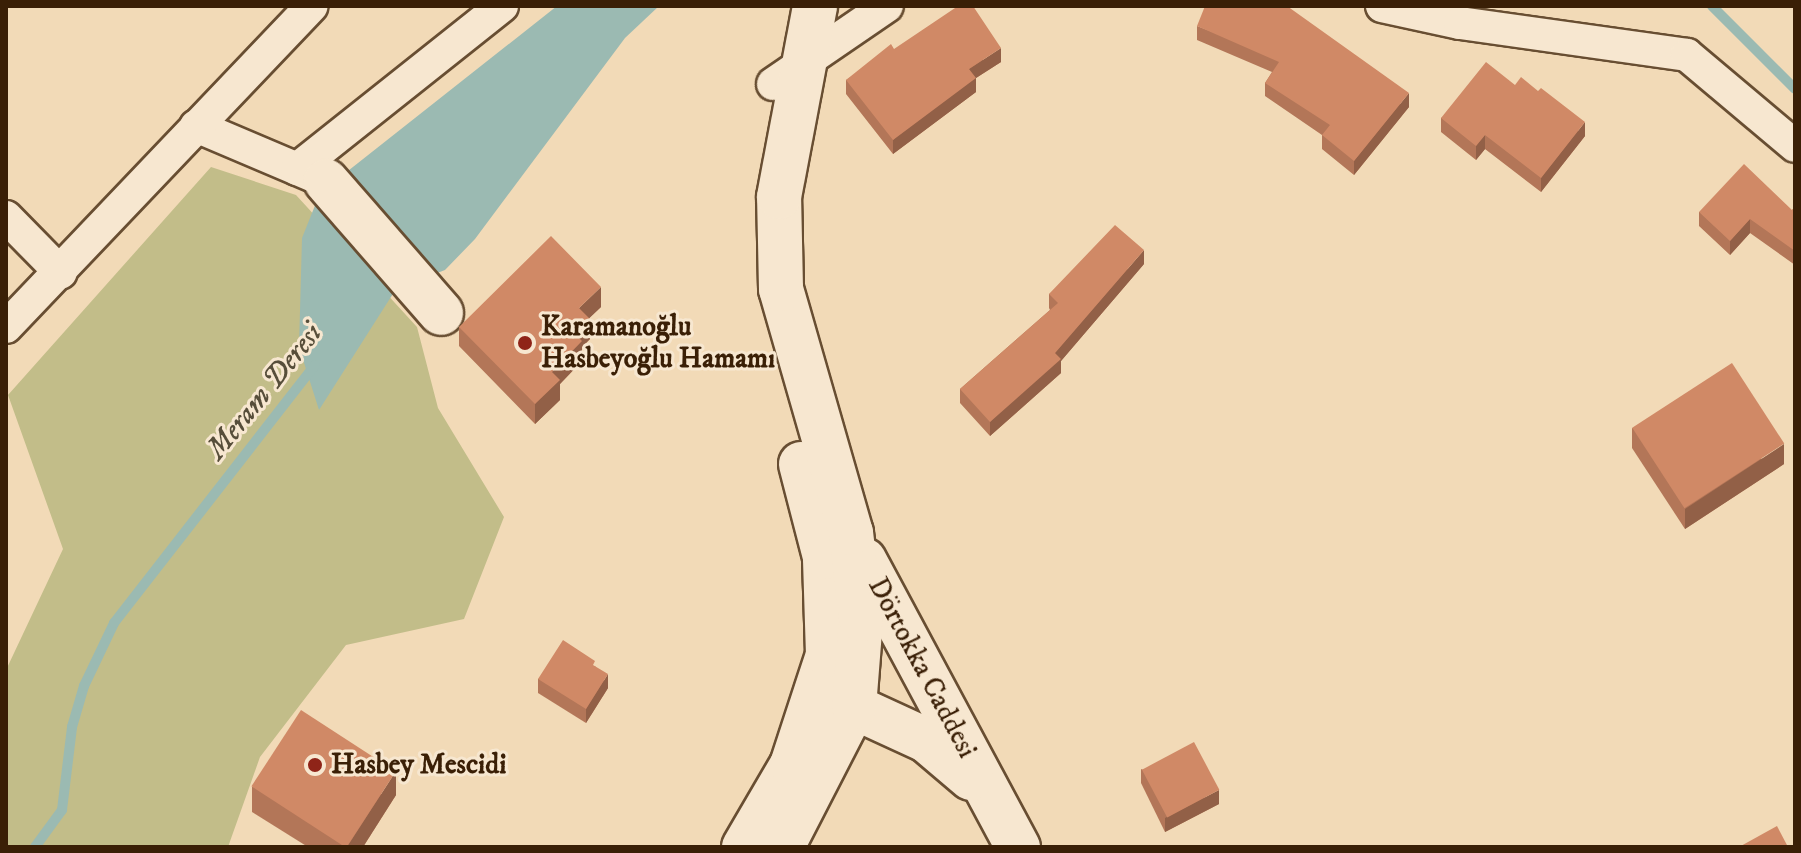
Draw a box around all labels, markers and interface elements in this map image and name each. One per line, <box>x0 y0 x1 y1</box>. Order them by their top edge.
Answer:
place label: Karamanoğlu Hasbeyoğlu Hamamı <box>541 310 775 376</box>
water label: Meram Deresi <box>199 317 331 467</box>
marker: Karamanoğlu Hasbeyoğlu Hamamı <box>516 334 534 352</box>
street label: Dörtokka Caddesi <box>860 572 984 764</box>
place label: Hasbey Mescidi <box>331 748 506 782</box>
marker: Hasbey Mescidi <box>306 756 324 774</box>

